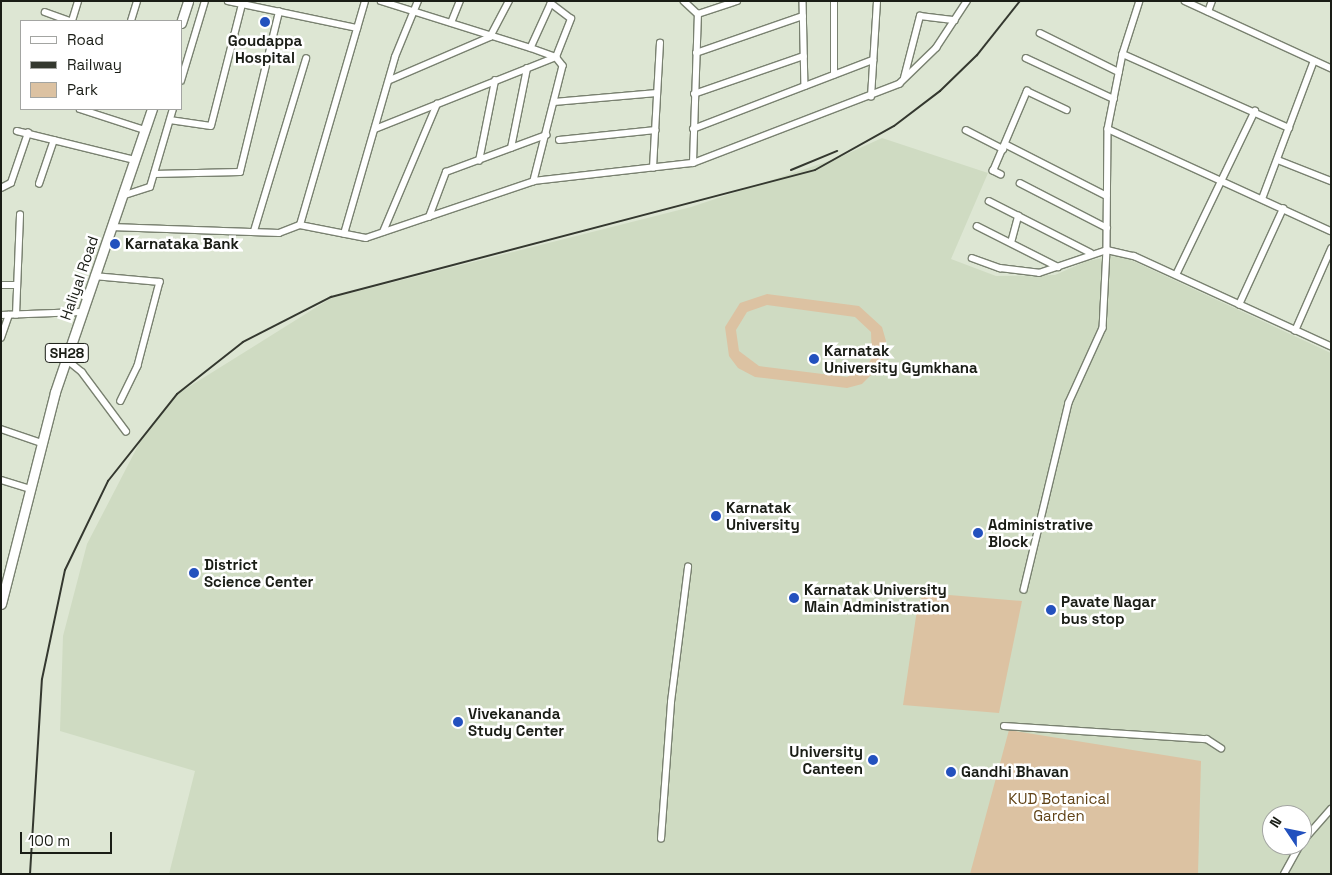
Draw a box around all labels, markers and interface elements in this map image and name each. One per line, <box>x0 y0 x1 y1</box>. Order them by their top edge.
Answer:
marker: Goudappa Hospital <box>258 15 272 29</box>
legend <box>20 20 182 110</box>
text: Road <box>67 30 104 49</box>
place label: Goudappa Hospital <box>228 31 302 66</box>
text: Railway <box>67 55 122 74</box>
text: Park <box>67 80 98 99</box>
street label: Haliyal Road <box>56 233 102 323</box>
place label: Karnataka Bank <box>125 235 239 253</box>
marker: Karnataka Bank <box>109 238 121 250</box>
place label: Karnatak University Gymkhana <box>824 341 978 376</box>
road number: SH28 <box>44 342 90 364</box>
marker: Karnatak University Gymkhana <box>808 353 820 365</box>
place label: Karnatak University <box>726 498 800 533</box>
marker: Karnatak University <box>710 510 722 522</box>
place label: Administrative Block <box>988 515 1093 550</box>
marker: Administrative Block <box>972 527 984 539</box>
place label: District Science Center <box>204 555 314 590</box>
marker: District Science Center <box>188 567 200 579</box>
place label: Karnatak University Main Administration <box>804 580 950 615</box>
marker: Karnatak University Main Administration <box>788 592 800 604</box>
place label: Pavate Nagar bus stop <box>1061 592 1156 627</box>
marker: Pavate Nagar bus stop <box>1045 604 1057 616</box>
place label: Vivekananda Study Center <box>468 704 564 739</box>
marker: Vivekananda Study Center <box>452 716 464 728</box>
place label: University Canteen <box>789 742 863 777</box>
marker: University Canteen <box>867 754 879 766</box>
place label: Gandhi Bhavan <box>961 763 1069 781</box>
marker: Gandhi Bhavan <box>945 766 957 778</box>
park label: KUD Botanical Garden <box>1008 789 1110 824</box>
north arrow <box>1262 805 1312 855</box>
text: N <box>1265 813 1285 831</box>
scale bar <box>22 822 115 854</box>
text: 100 m <box>28 831 70 850</box>

